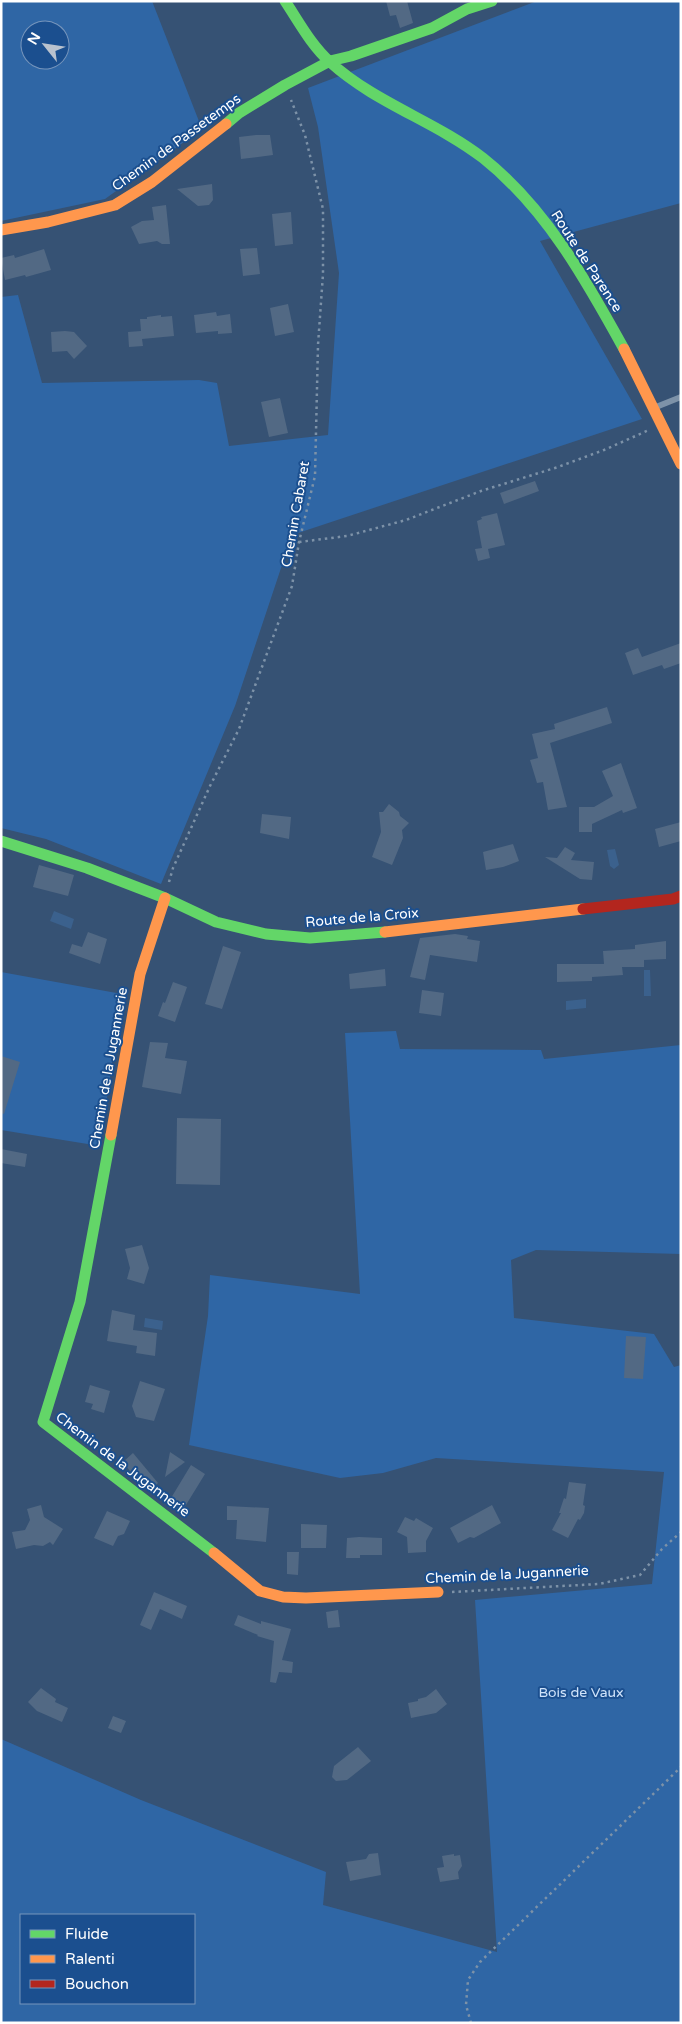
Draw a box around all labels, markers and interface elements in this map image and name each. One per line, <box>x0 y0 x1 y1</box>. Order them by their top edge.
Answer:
north arrow <box>20 20 70 70</box>
text: N <box>24 30 44 48</box>
street label: Chemin de Passetemps <box>109 90 244 195</box>
street label: Route de Parence <box>547 207 626 315</box>
street label: Chemin Cabaret <box>278 459 313 568</box>
street label: Route de la Croix <box>305 904 419 931</box>
street label: Chemin de la Jugannerie <box>86 986 131 1150</box>
street label: Chemin de la Jugannerie <box>52 1408 193 1520</box>
street label: Chemin de la Jugannerie <box>425 1562 589 1587</box>
park label: Bois de Vaux <box>538 1684 624 1701</box>
legend <box>20 1914 195 2004</box>
text: Fluide <box>65 1925 109 1943</box>
text: Ralenti <box>65 1950 115 1968</box>
text: Bouchon <box>65 1975 129 1993</box>

